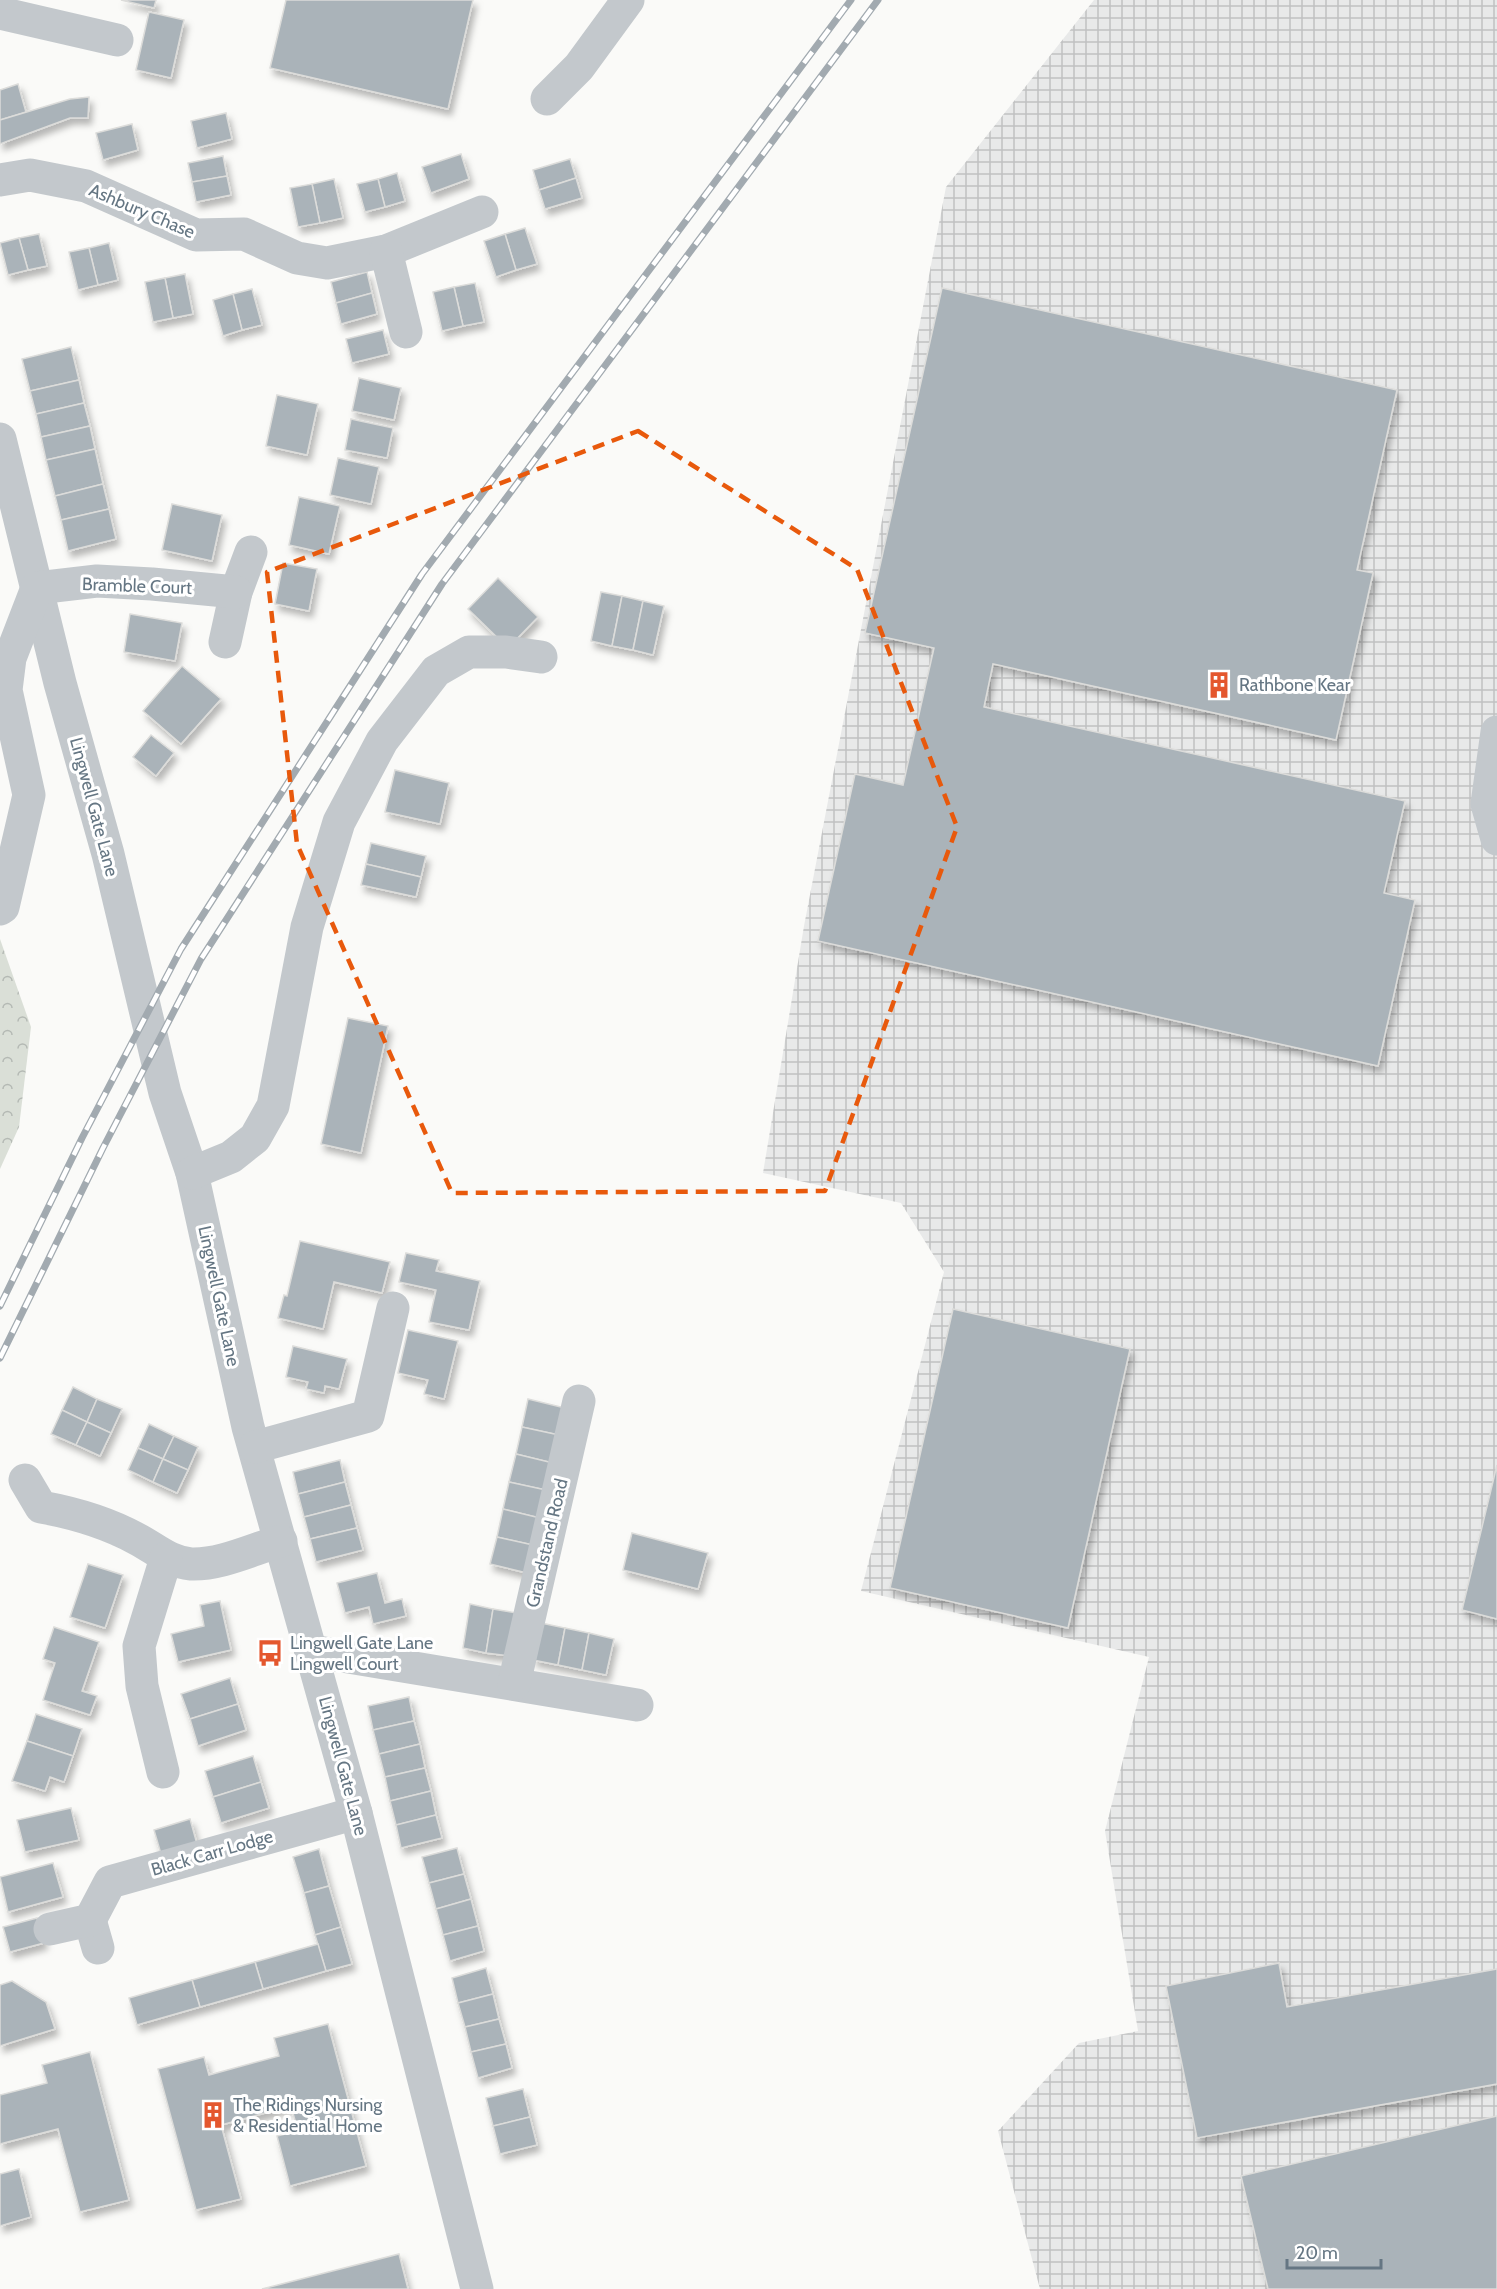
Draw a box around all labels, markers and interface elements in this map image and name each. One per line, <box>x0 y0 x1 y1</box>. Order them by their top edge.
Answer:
street label: Ashbury Chase <box>86 179 198 243</box>
street label: Bramble Court <box>82 573 192 599</box>
building icon: Rathbone Kear <box>1204 670 1234 700</box>
place label: Rathbone Kear <box>1239 674 1351 696</box>
street label: Lingwell Gate Lane <box>65 735 123 879</box>
street label: Lingwell Gate Lane <box>193 1224 245 1368</box>
street label: Grandstand Road <box>521 1476 573 1610</box>
place label: Lingwell Gate Lane Lingwell Court <box>290 1632 433 1675</box>
bus stop icon: Lingwell Gate Lane Lingwell Court <box>255 1638 285 1668</box>
street label: Lingwell Gate Lane <box>314 1694 372 1838</box>
street label: Black Carr Lodge <box>148 1825 276 1881</box>
place label: The Ridings Nursing & Residential Home <box>233 2094 383 2137</box>
building icon: The Ridings Nursing & Residential Home <box>198 2100 228 2130</box>
scale bar <box>1287 2232 1382 2270</box>
text: 20 m <box>1296 2242 1338 2264</box>

